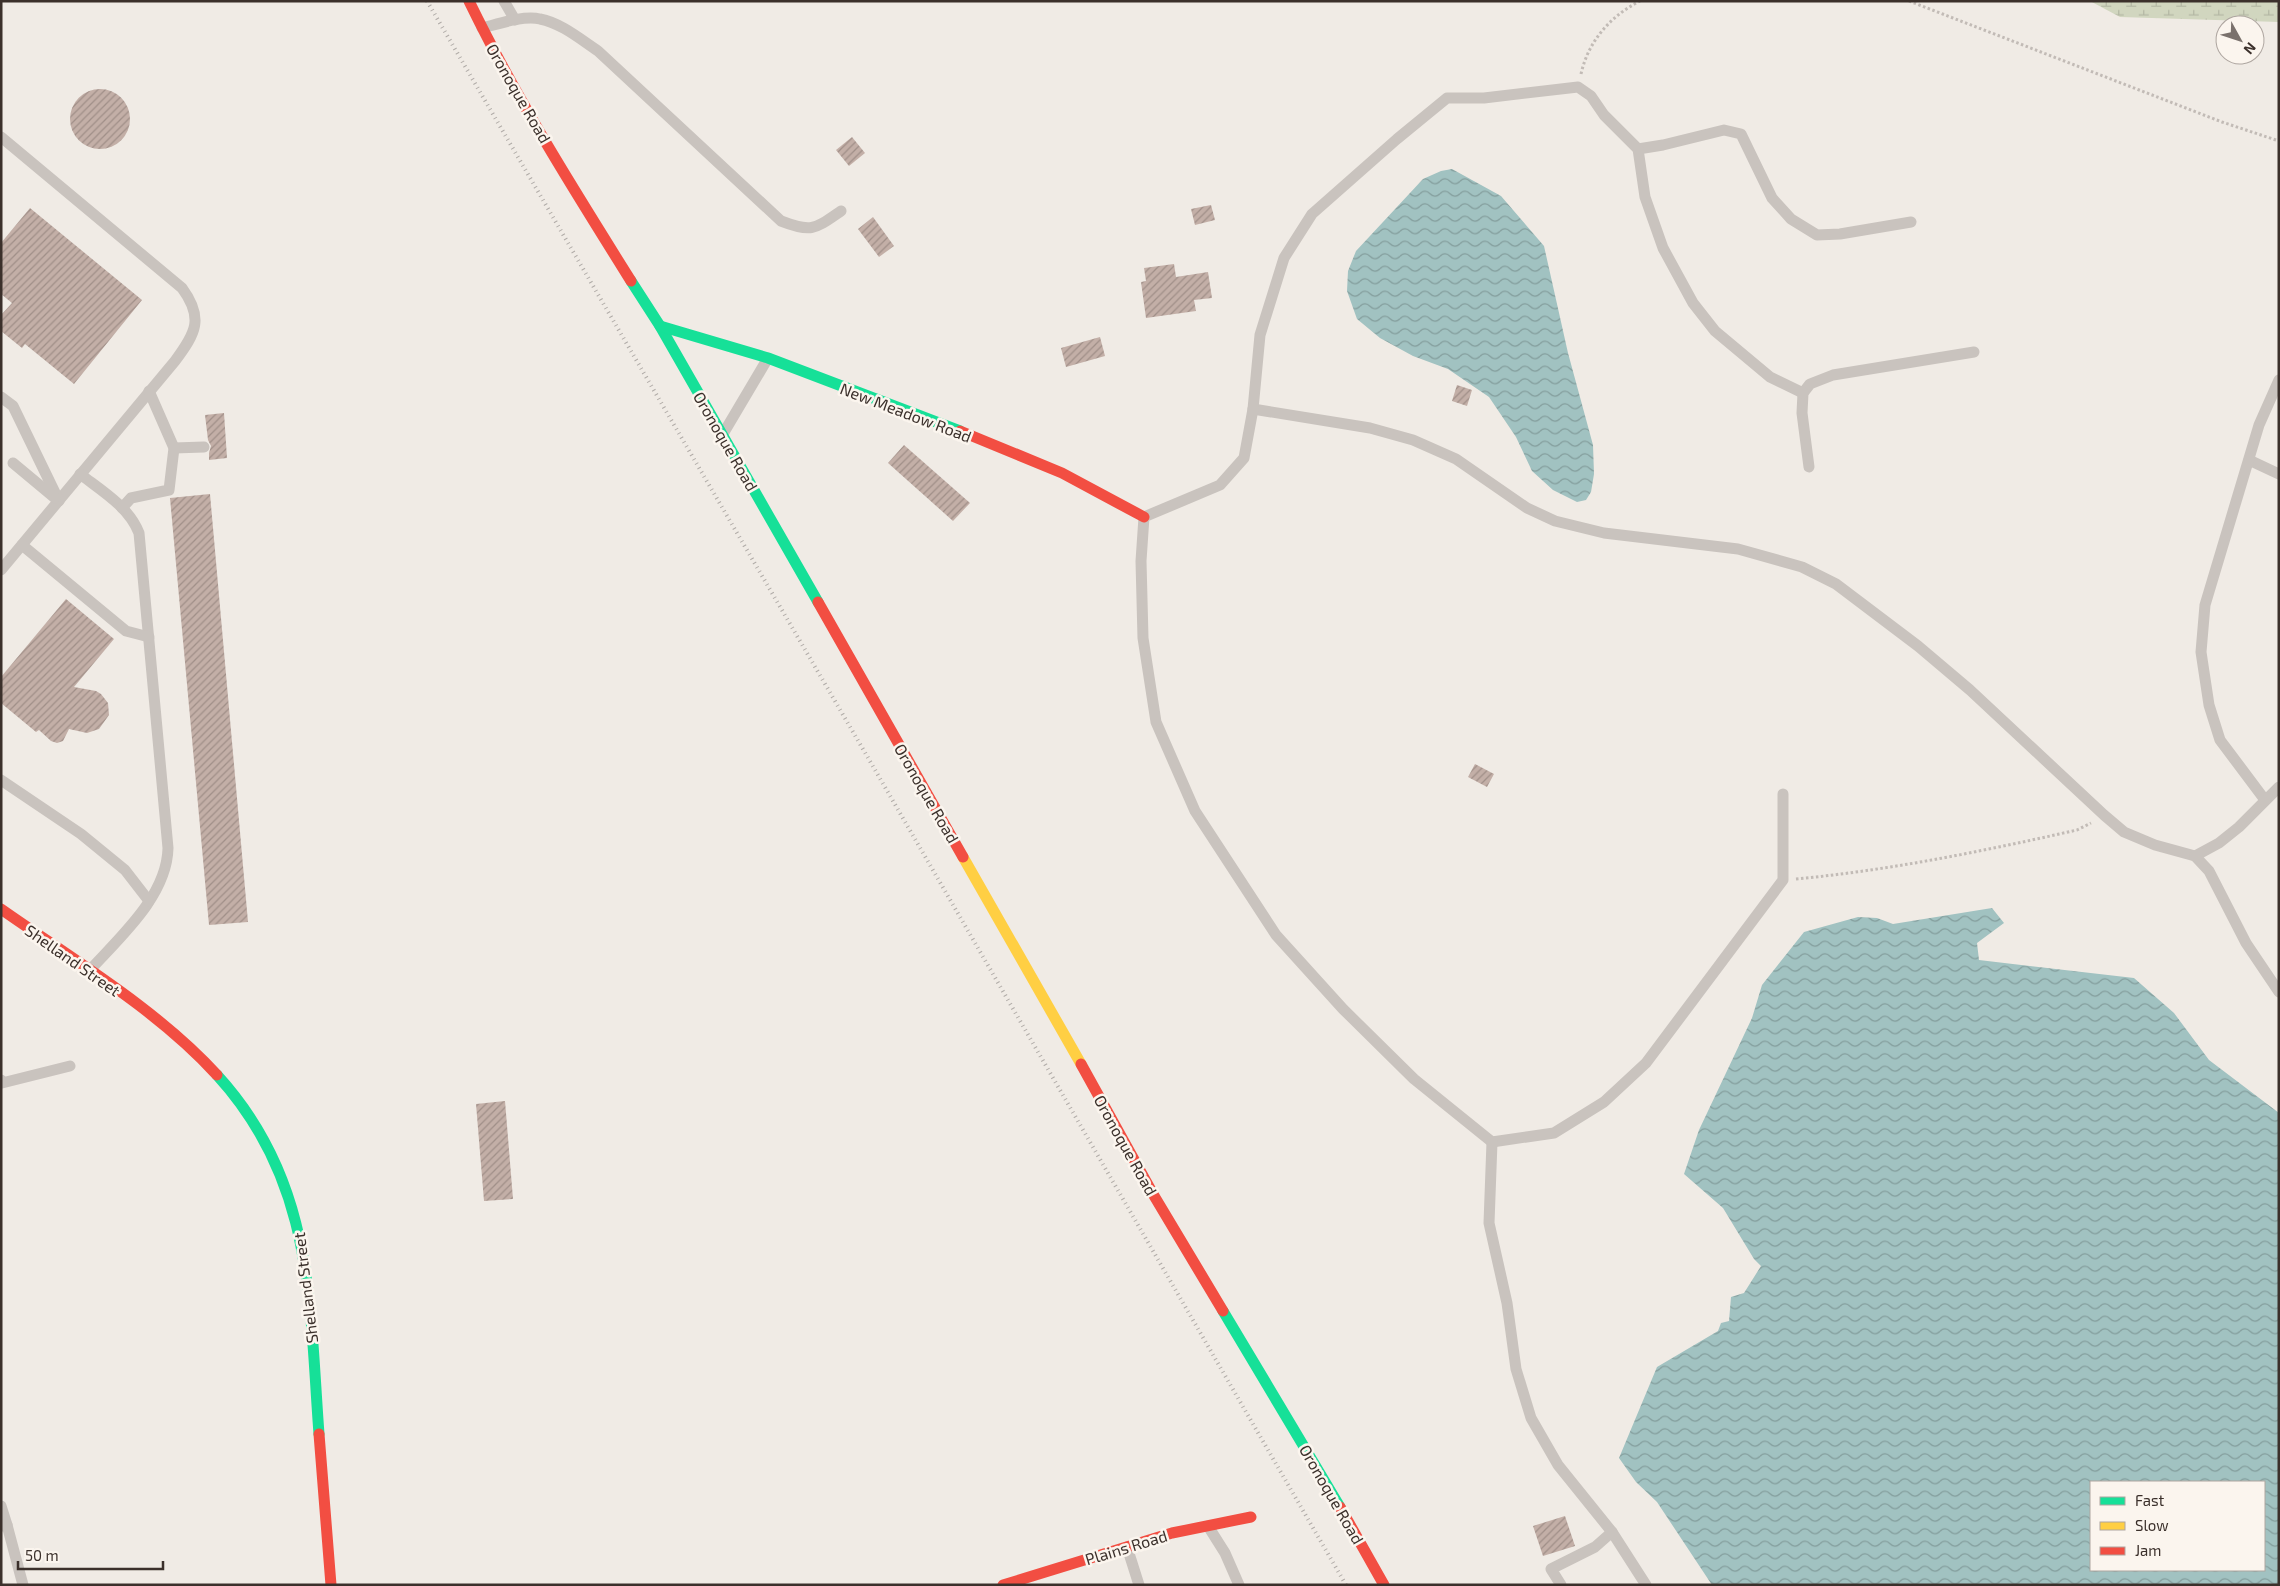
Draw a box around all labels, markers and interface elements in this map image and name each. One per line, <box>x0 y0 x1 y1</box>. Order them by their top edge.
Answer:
north arrow <box>2215 15 2265 65</box>
text: N <box>2241 39 2260 58</box>
street label: Oronoque Road <box>483 40 555 146</box>
street label: New Meadow Road <box>838 378 974 446</box>
street label: Oronoque Road <box>690 388 762 494</box>
street label: Oronoque Road <box>891 740 963 846</box>
street label: Shelland Street <box>22 920 124 1000</box>
street label: Oronoque Road <box>1091 1092 1161 1198</box>
street label: Shelland Street <box>289 1231 321 1345</box>
street label: Oronoque Road <box>1296 1441 1368 1547</box>
legend <box>2090 1481 2265 1571</box>
text: Fast <box>2135 1491 2165 1509</box>
text: Slow <box>2135 1516 2169 1534</box>
street label: Plains Road <box>1083 1526 1169 1568</box>
scale bar <box>18 1538 162 1570</box>
text: Jam <box>2135 1541 2161 1559</box>
text: 50 m <box>25 1546 59 1564</box>

